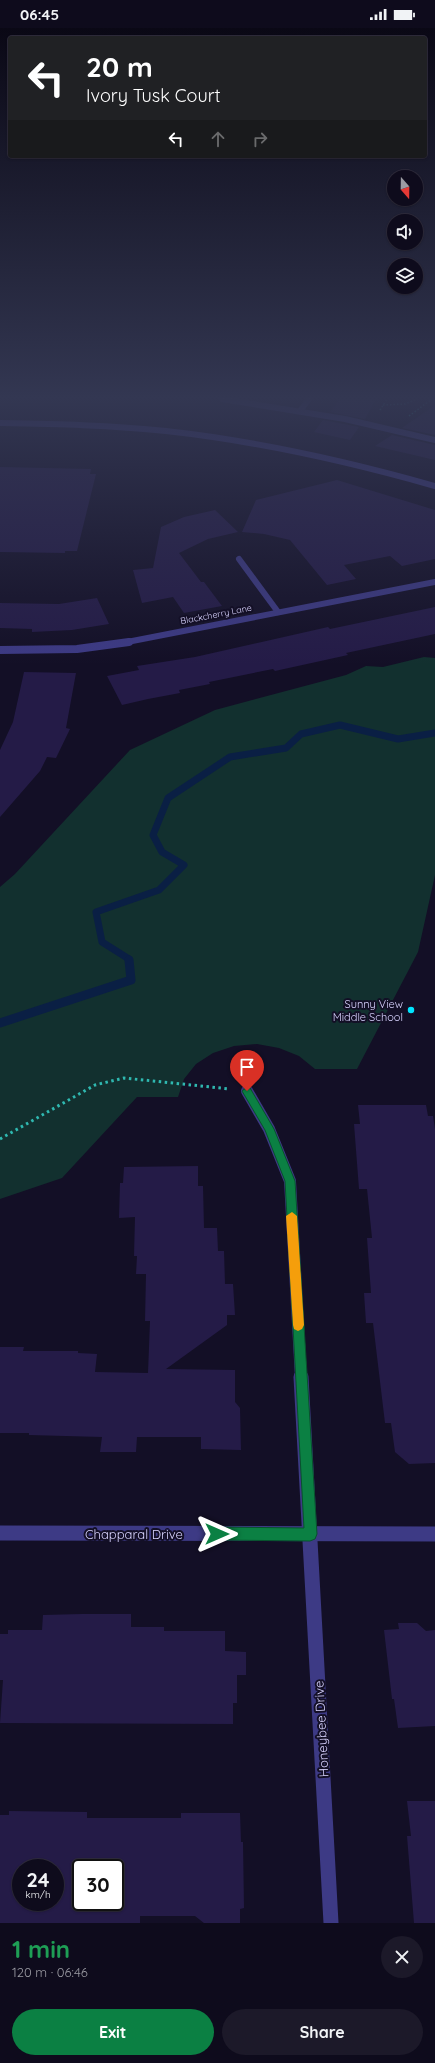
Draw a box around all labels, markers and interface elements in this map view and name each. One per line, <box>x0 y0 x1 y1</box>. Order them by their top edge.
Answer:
text: 06:45 <box>20 5 59 24</box>
text: 20 m <box>86 49 153 84</box>
icon: left <box>20 52 72 104</box>
text: Ivory Tusk Court <box>86 84 221 107</box>
icon: left <box>165 128 187 150</box>
icon: ahead <box>207 128 229 150</box>
icon: right <box>249 128 271 150</box>
north arrow <box>387 170 423 206</box>
map controls <box>387 170 423 294</box>
button: sound <box>387 214 423 250</box>
button: layers <box>387 258 423 294</box>
street label: Blackcherry Lane <box>179 602 253 626</box>
place label: Sunny View Middle School <box>333 997 403 1024</box>
marker: Sunny View Middle School <box>406 1005 416 1015</box>
pin <box>230 1050 264 1091</box>
icon: arrive <box>236 1056 258 1078</box>
position arrow <box>196 1513 238 1555</box>
street label: Chapparal Drive <box>85 1526 183 1542</box>
street label: Honeybee Drive <box>310 1680 332 1778</box>
speed limit sign: 30 <box>72 1859 124 1911</box>
text: 24 <box>26 1867 50 1892</box>
text: km/h <box>25 1888 51 1901</box>
text: 1 min <box>12 1934 70 1964</box>
button: close <box>381 1936 423 1978</box>
text: 120 m · 06:46 <box>12 1964 88 1980</box>
button: Exit <box>12 2009 214 2055</box>
button: Share <box>222 2009 423 2055</box>

